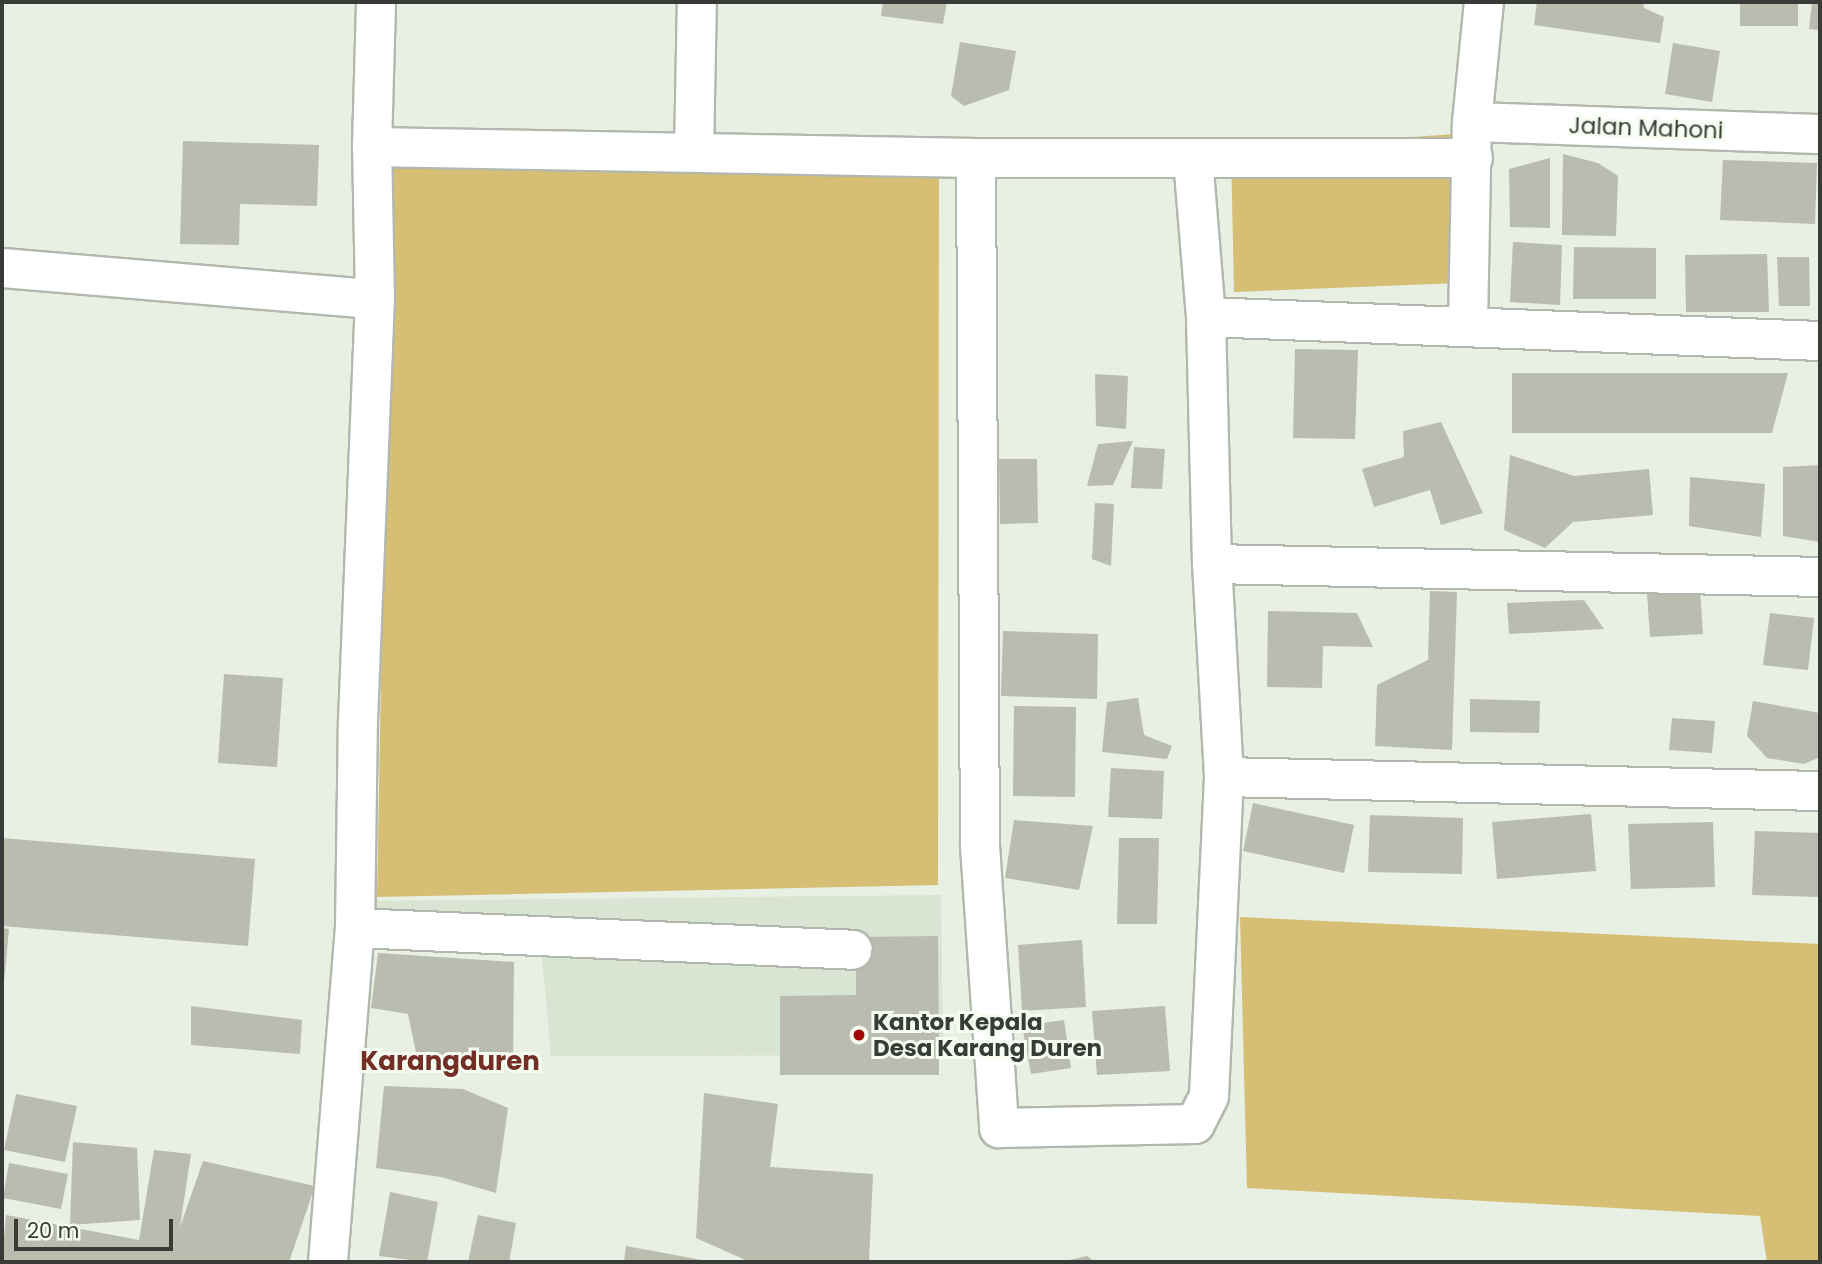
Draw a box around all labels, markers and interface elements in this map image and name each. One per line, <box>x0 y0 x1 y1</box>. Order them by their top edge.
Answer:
street label: Jalan Mahoni <box>1568 112 1724 144</box>
place label: Kantor Kepala Desa Karang Duren <box>873 1008 1102 1062</box>
marker: Kantor Kepala Desa Karang Duren <box>851 1027 867 1043</box>
district label: Karangduren <box>360 1046 540 1078</box>
scale bar <box>18 1204 177 1248</box>
text: 20 m <box>27 1216 80 1245</box>

